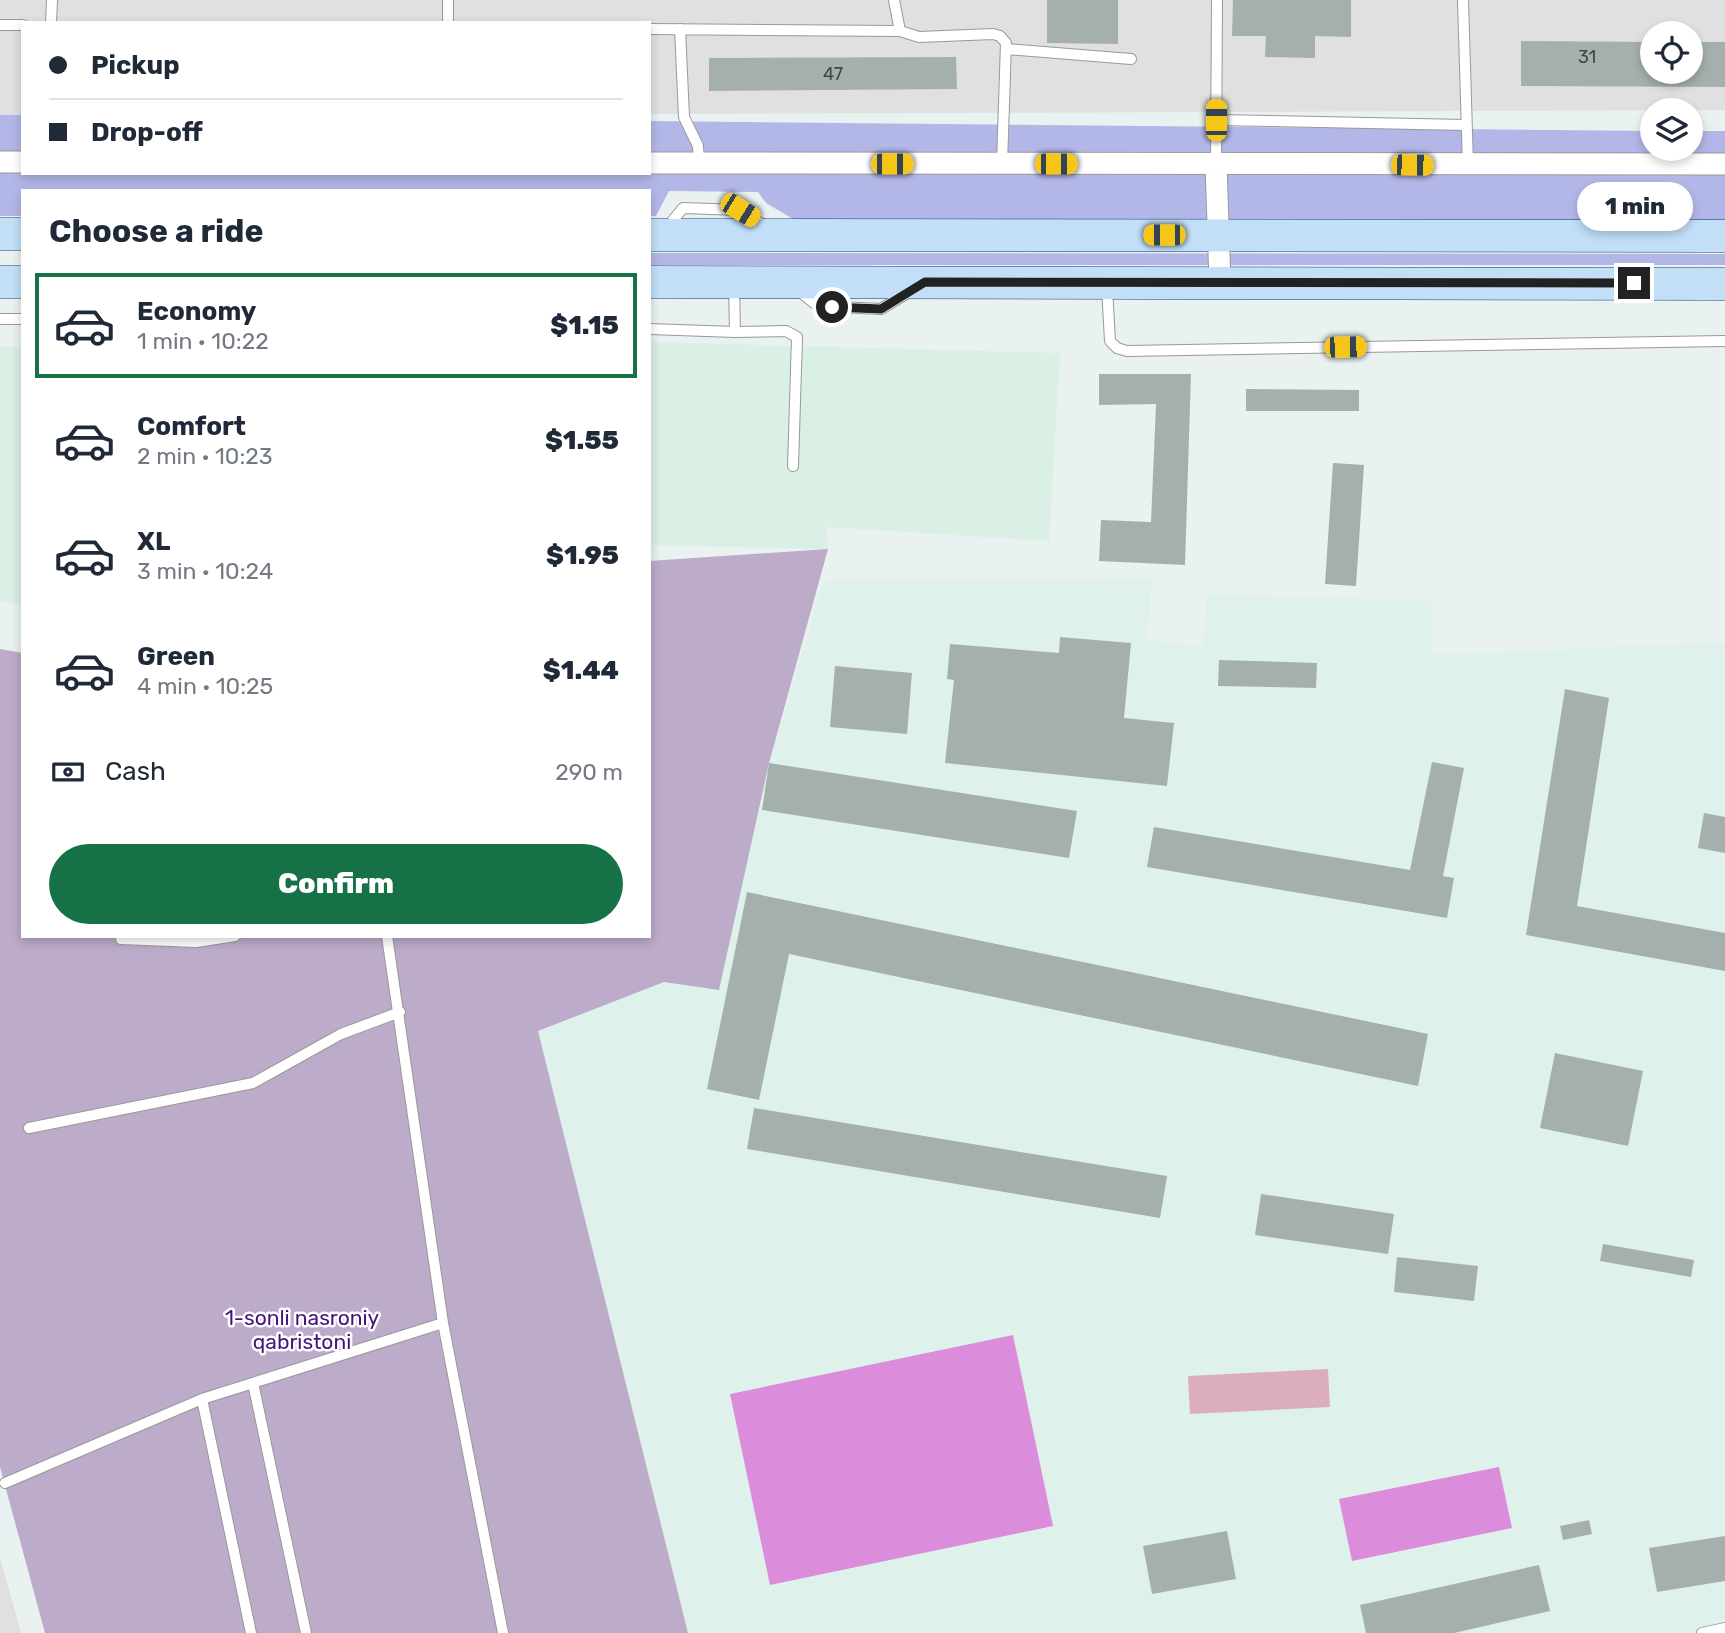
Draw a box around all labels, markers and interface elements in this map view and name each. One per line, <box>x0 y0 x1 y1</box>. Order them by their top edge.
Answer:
map controls <box>1640 21 1703 161</box>
button: locate <box>1640 21 1703 84</box>
house number: 31 <box>1578 46 1596 68</box>
text: Pickup <box>91 50 180 81</box>
house number: 47 <box>823 63 843 85</box>
button: layers <box>1640 98 1703 161</box>
car <box>1206 99 1227 141</box>
text: Drop-off <box>91 117 203 148</box>
car <box>872 154 914 175</box>
car <box>1036 154 1078 175</box>
car <box>1391 154 1434 176</box>
callout: 1 min <box>1576 182 1692 230</box>
car <box>717 190 764 230</box>
text: 1 min <box>1605 192 1665 220</box>
text: Choose a ride <box>49 212 263 250</box>
car <box>1144 225 1186 246</box>
route end <box>1618 267 1650 299</box>
route start <box>816 291 848 323</box>
icon: car <box>53 294 116 357</box>
text: Economy <box>137 296 256 327</box>
text: $1.15 <box>550 310 619 341</box>
text: 1 min · 10:22 <box>137 327 269 355</box>
car <box>1324 336 1367 358</box>
icon: car <box>53 409 116 472</box>
text: Comfort <box>137 411 246 442</box>
text: $1.55 <box>545 425 619 456</box>
text: 2 min · 10:23 <box>137 442 273 470</box>
icon: car <box>53 524 116 587</box>
text: XL <box>137 526 170 557</box>
text: $1.95 <box>546 540 619 571</box>
text: 3 min · 10:24 <box>137 557 273 585</box>
icon: car <box>53 639 116 702</box>
text: Green <box>137 641 215 672</box>
text: $1.44 <box>543 655 619 686</box>
text: 4 min · 10:25 <box>137 672 273 700</box>
icon: cash <box>49 753 87 791</box>
text: Cash <box>105 756 166 787</box>
text: 290 m <box>555 758 623 786</box>
button: Confirm <box>49 844 623 924</box>
park label: 1-sonli nasroniy qabristoni <box>225 1305 380 1354</box>

